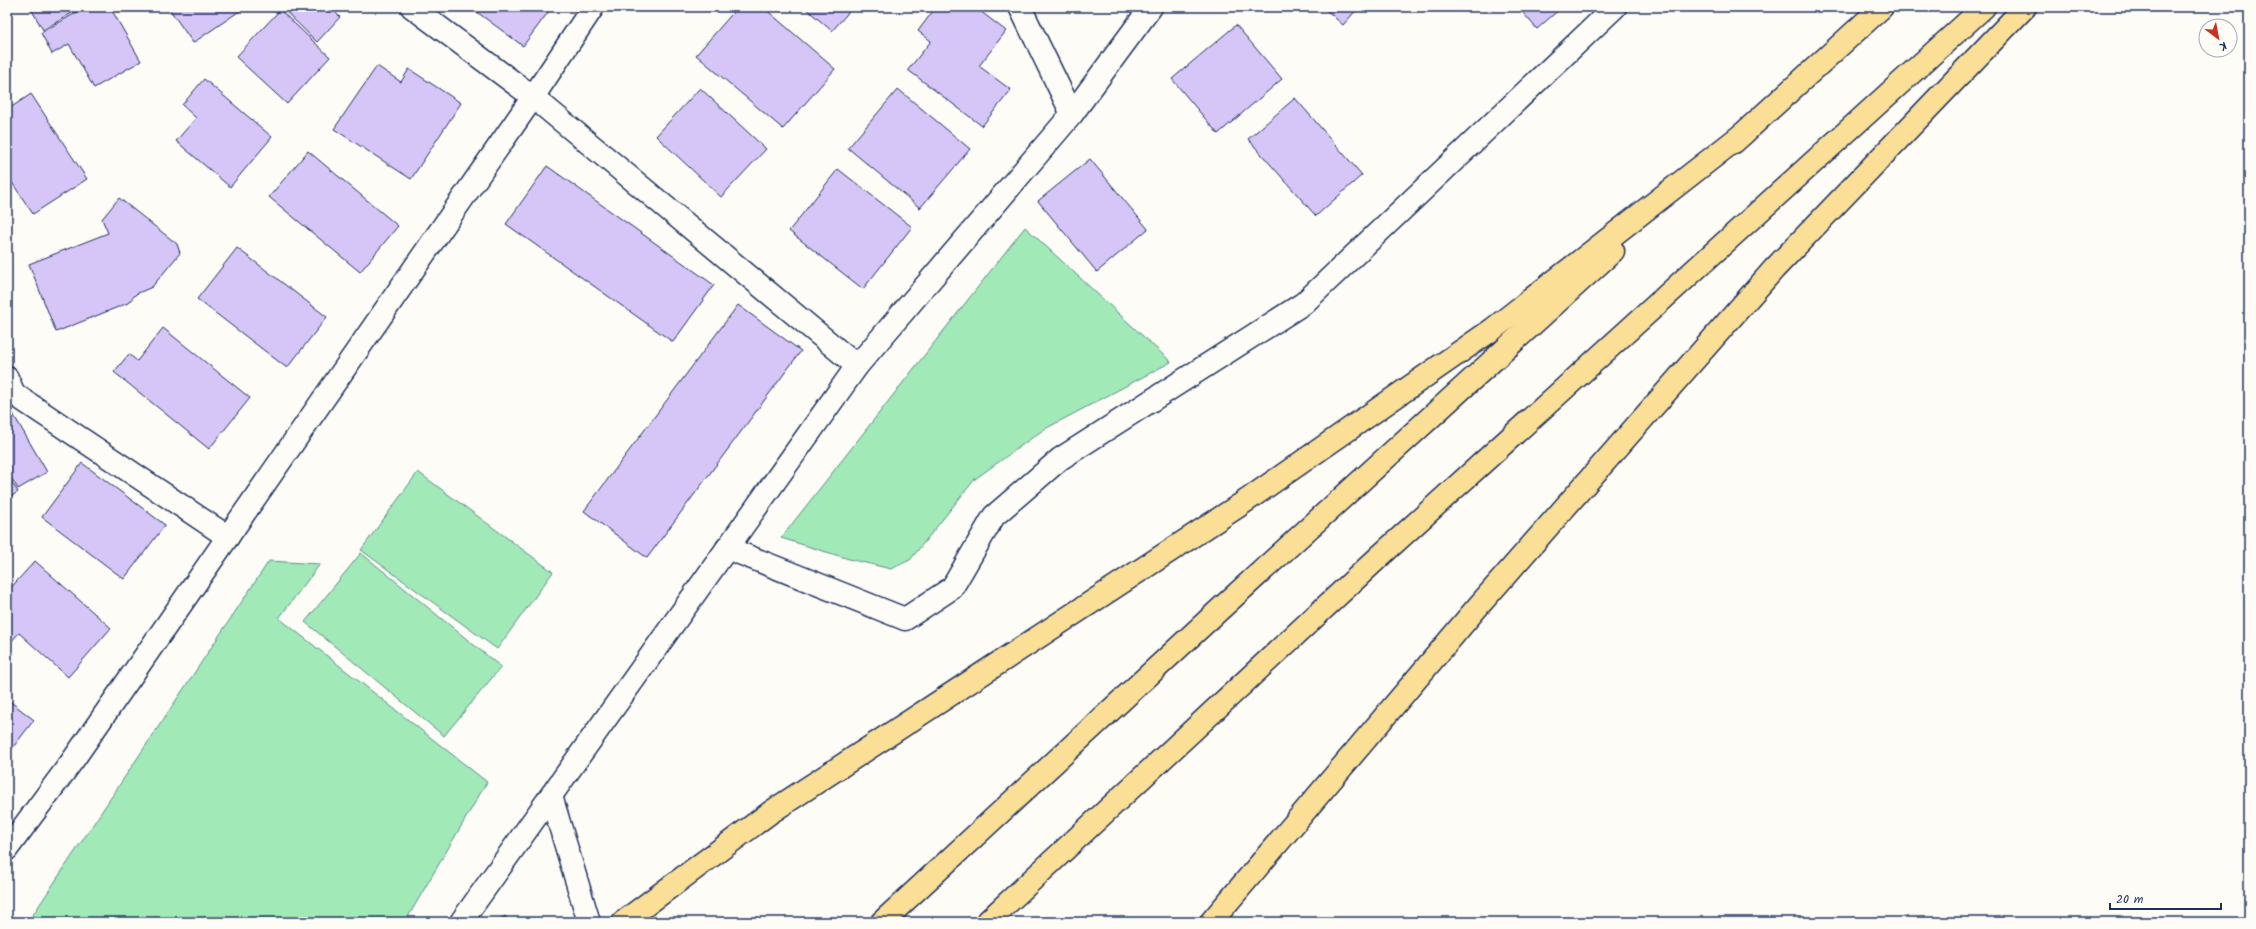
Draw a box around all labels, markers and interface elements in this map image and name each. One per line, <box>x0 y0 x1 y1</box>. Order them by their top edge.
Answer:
north arrow <box>2198 18 2238 58</box>
text: K <box>2215 36 2230 55</box>
scale bar <box>2110 885 2221 911</box>
text: 20 m <box>2116 890 2144 909</box>

